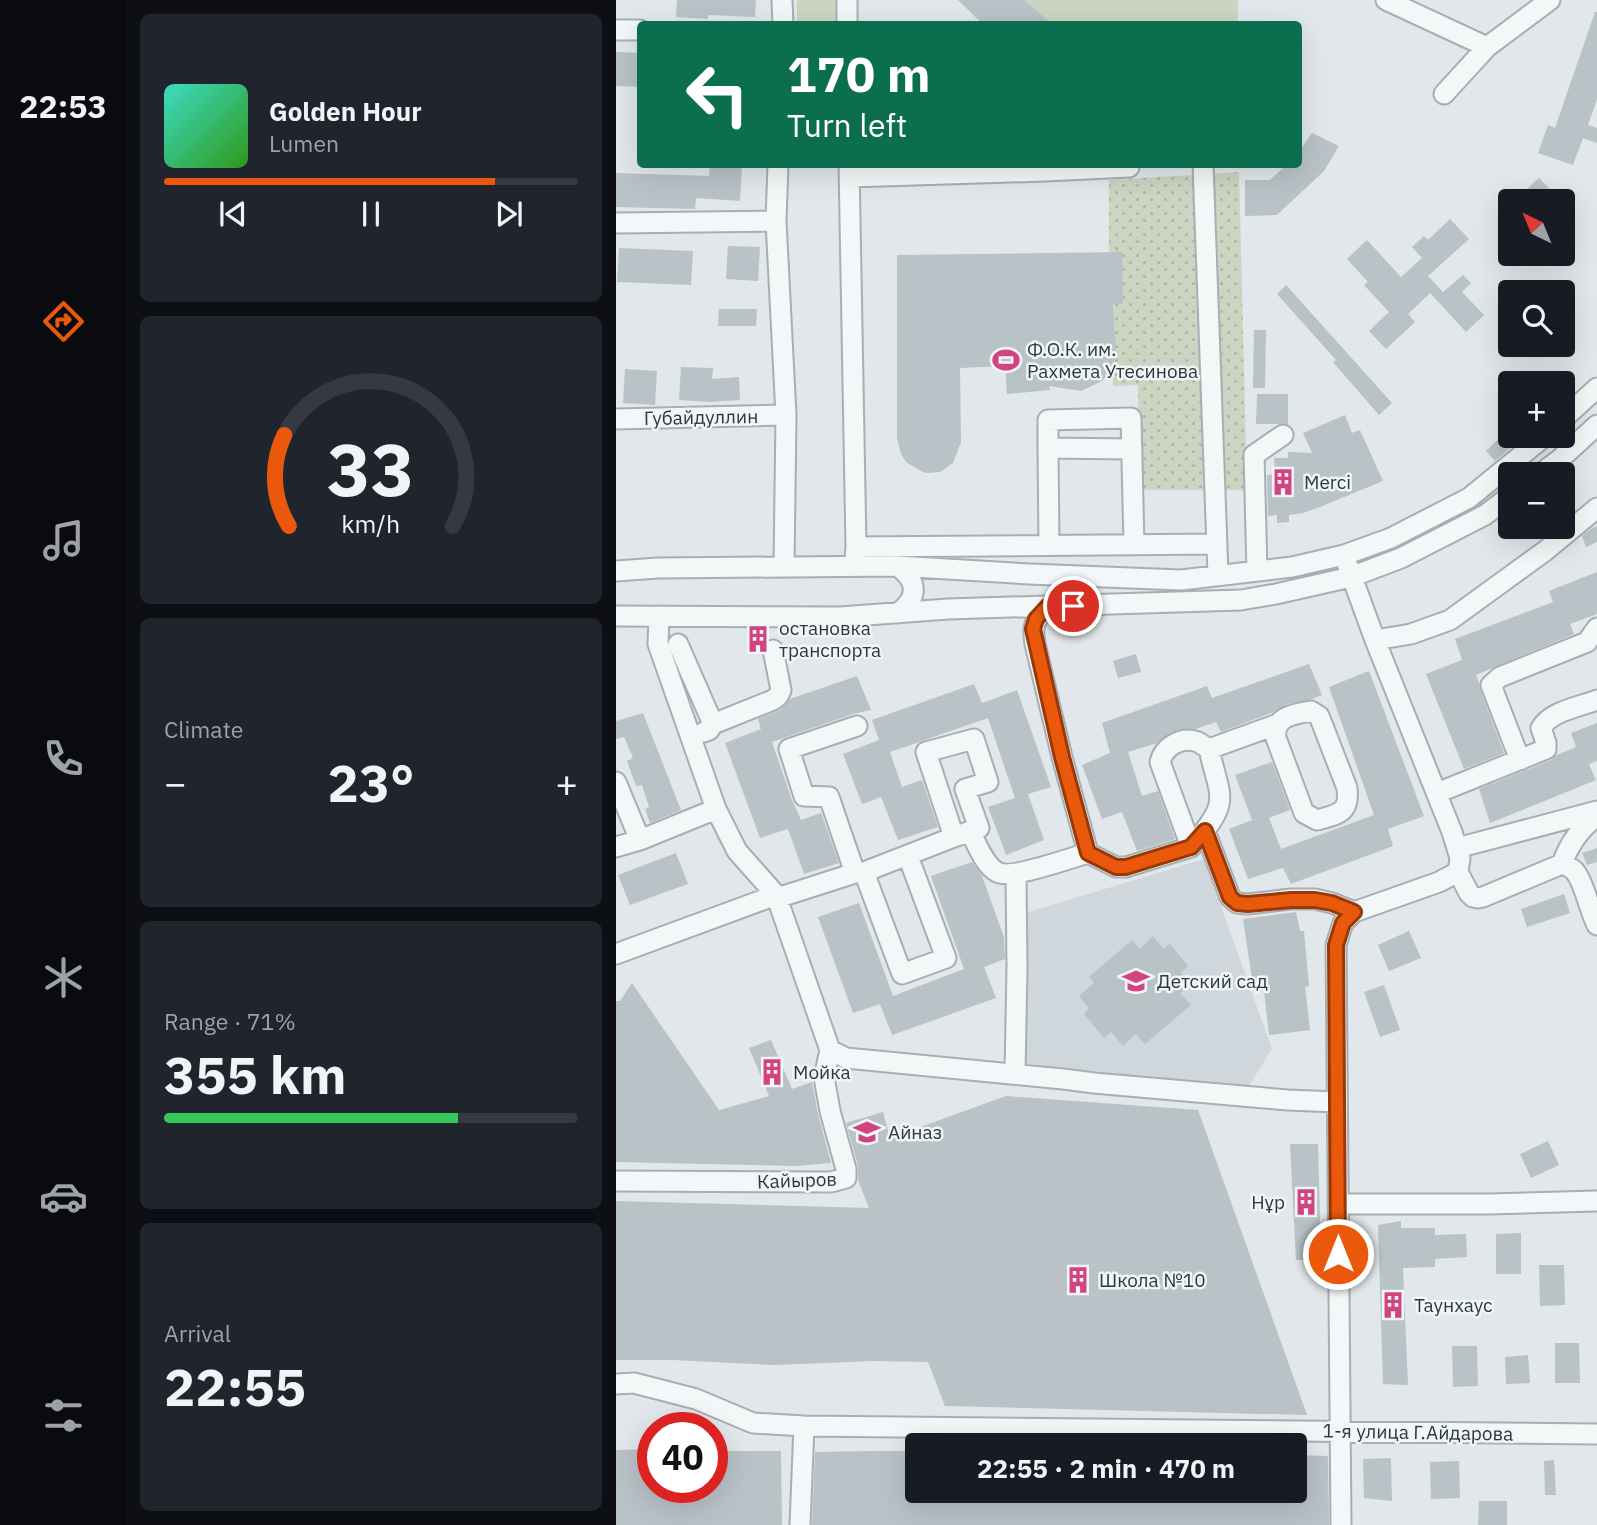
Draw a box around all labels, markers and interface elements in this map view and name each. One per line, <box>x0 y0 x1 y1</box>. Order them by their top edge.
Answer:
text: 170 m <box>787 42 931 105</box>
icon: left <box>672 49 763 140</box>
text: 22:53 <box>19 85 107 127</box>
text: Golden Hour <box>269 94 422 128</box>
text: Turn left <box>787 104 907 146</box>
text: Lumen <box>269 128 339 158</box>
north arrow <box>1498 189 1575 266</box>
map controls <box>1498 189 1575 539</box>
icon: previous <box>214 195 252 233</box>
icon: pause <box>352 195 390 233</box>
icon: next <box>490 195 528 233</box>
button: search <box>1498 280 1575 357</box>
icon: directions <box>39 297 88 346</box>
place label: Ф.О.К. им. Рахмета Утесинова <box>1027 337 1198 383</box>
sports icon: Ф.О.К. им. Рахмета Утесинова <box>991 345 1021 375</box>
button: + <box>1498 371 1575 448</box>
street label: Губайдуллин <box>644 404 758 430</box>
text: 33 <box>327 422 415 517</box>
button: − <box>1498 462 1575 539</box>
building icon: Merci <box>1268 467 1298 497</box>
place label: Merci <box>1304 470 1351 494</box>
text: km/h <box>342 507 400 540</box>
icon: music <box>39 516 88 565</box>
pin <box>1043 576 1103 636</box>
icon: arrive <box>1054 587 1092 625</box>
place label: остановка транспорта <box>779 616 881 662</box>
building icon: остановка транспорта <box>743 624 773 654</box>
text: Climate <box>164 714 243 744</box>
icon: phone <box>39 734 88 783</box>
text: 23° <box>328 749 414 816</box>
text: − <box>164 758 187 807</box>
text: + <box>555 758 578 807</box>
icon: climate <box>39 953 88 1002</box>
school or university icon: Детский сад <box>1121 966 1151 996</box>
place label: Детский сад <box>1157 969 1268 993</box>
text: Range · 71% <box>164 1006 296 1036</box>
text: 355 km <box>164 1041 346 1108</box>
building icon: Мойка <box>757 1057 787 1087</box>
place label: Мойка <box>793 1060 851 1084</box>
school or university icon: Айназ <box>852 1117 882 1147</box>
place label: Айназ <box>888 1120 942 1144</box>
street label: Кайыров <box>757 1167 837 1193</box>
icon: car <box>39 1172 88 1221</box>
building icon: Нұр <box>1291 1187 1321 1217</box>
place label: Нұр <box>1251 1190 1285 1214</box>
position arrow <box>1301 1217 1375 1291</box>
building icon: Школа №10 <box>1063 1265 1093 1295</box>
place label: Школа №10 <box>1099 1268 1206 1292</box>
building icon: Таунхаус <box>1378 1290 1408 1320</box>
place label: Таунхаус <box>1414 1293 1493 1317</box>
text: Arrival <box>164 1318 231 1348</box>
text: 22:55 <box>164 1353 306 1420</box>
icon: filters <box>39 1391 88 1440</box>
speed limit sign: 40 <box>637 1412 728 1503</box>
street label: 1-я улица Г.Айдарова <box>1323 1418 1513 1446</box>
text: 22:55 · 2 min · 470 m <box>977 1451 1235 1485</box>

